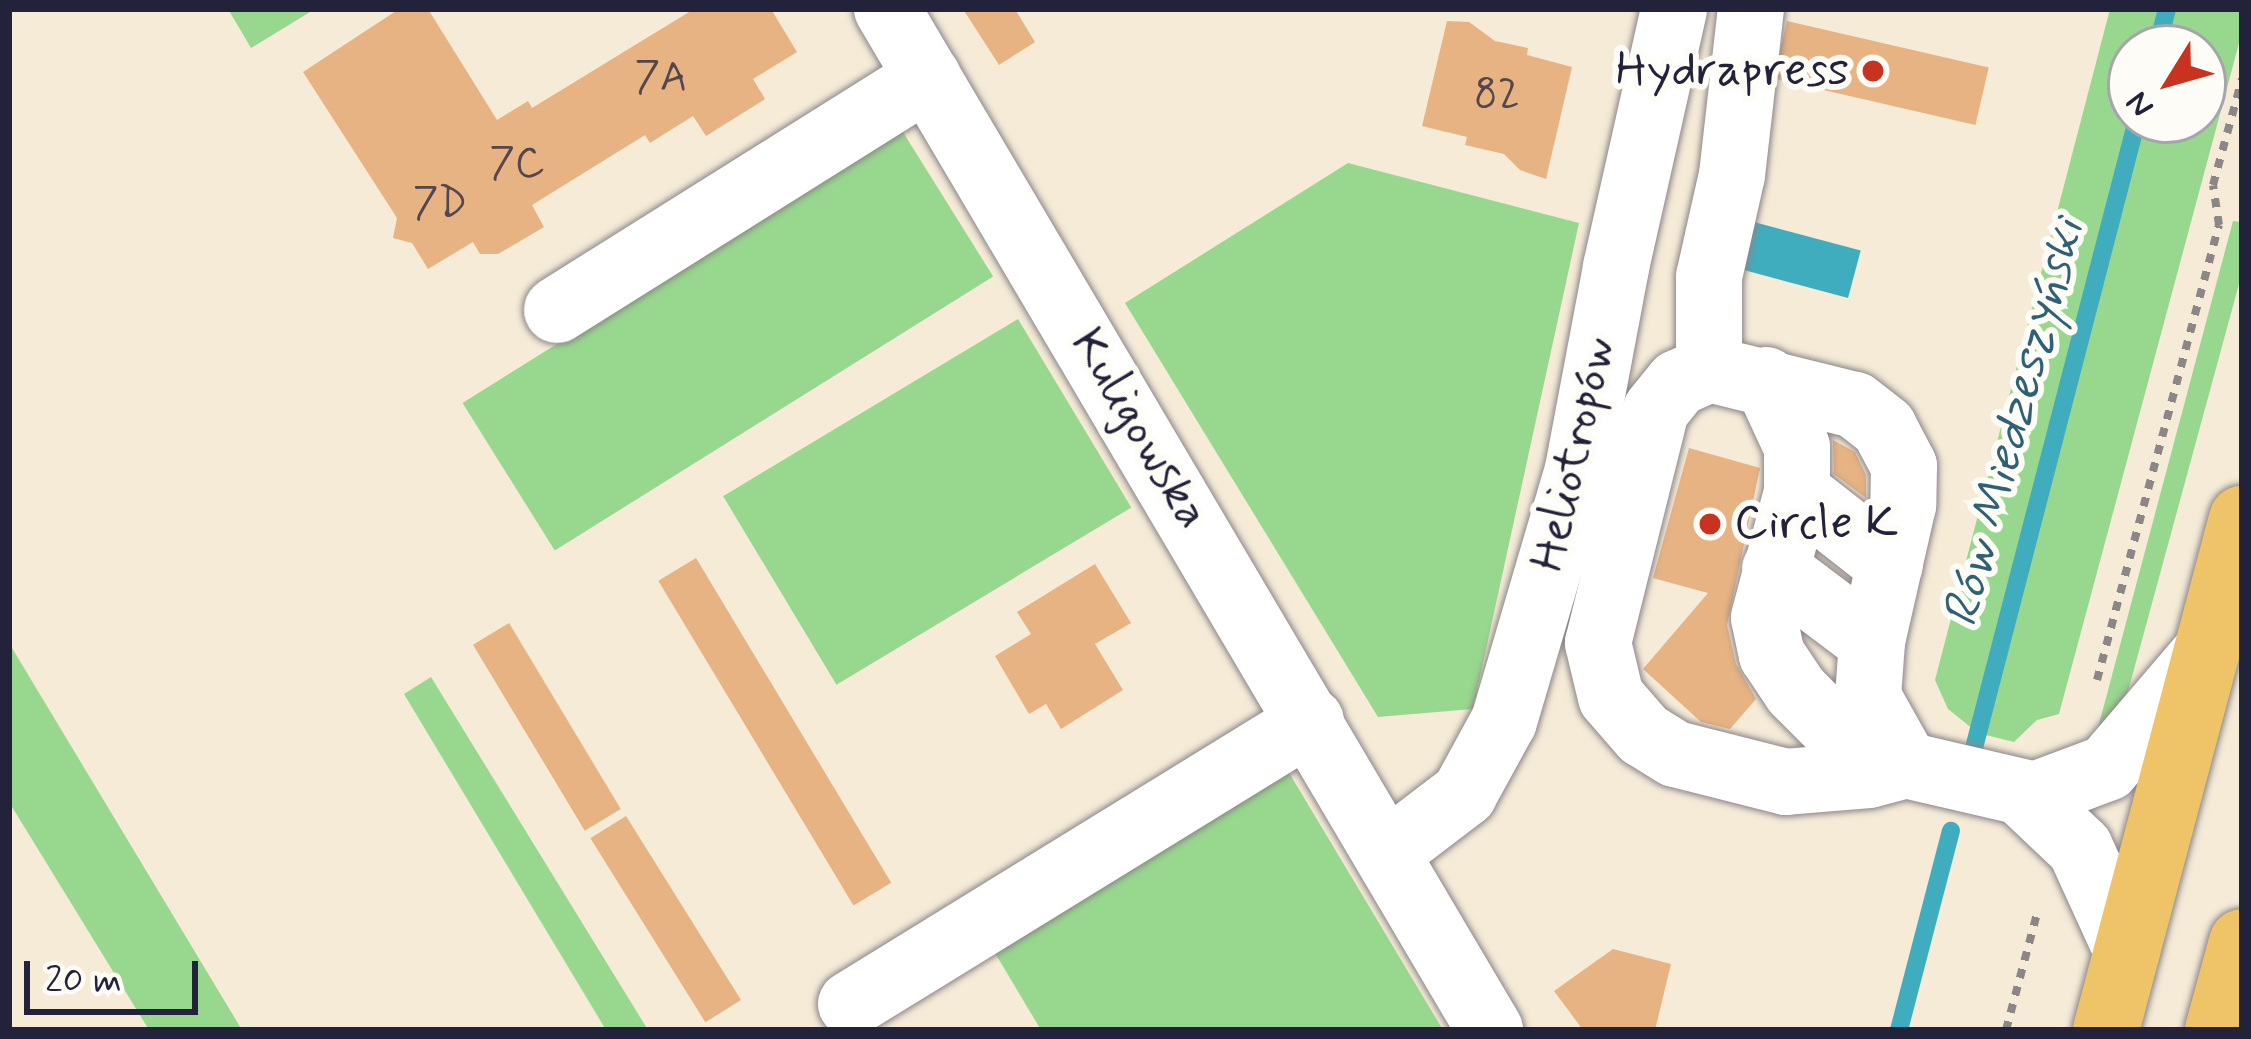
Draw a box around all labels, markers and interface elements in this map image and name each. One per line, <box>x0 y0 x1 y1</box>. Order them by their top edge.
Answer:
north arrow <box>2107 24 2227 144</box>
place label: Hydrapress <box>1616 42 1849 100</box>
house number: 7A <box>635 54 687 104</box>
marker: Hydrapress <box>1860 58 1886 84</box>
house number: 82 <box>1474 71 1520 121</box>
text: N <box>2116 82 2165 126</box>
house number: 7C <box>489 140 545 190</box>
house number: 7D <box>413 180 467 230</box>
water label: Rów Miedzeszyński <box>1931 213 2099 633</box>
street label: Kuligowska <box>1057 319 1221 539</box>
street label: Heliotropów <box>1519 331 1629 577</box>
place label: Circle K <box>1734 495 1900 553</box>
marker: Circle K <box>1697 511 1723 537</box>
scale bar <box>30 937 204 1011</box>
text: 20 m <box>45 958 122 1005</box>

